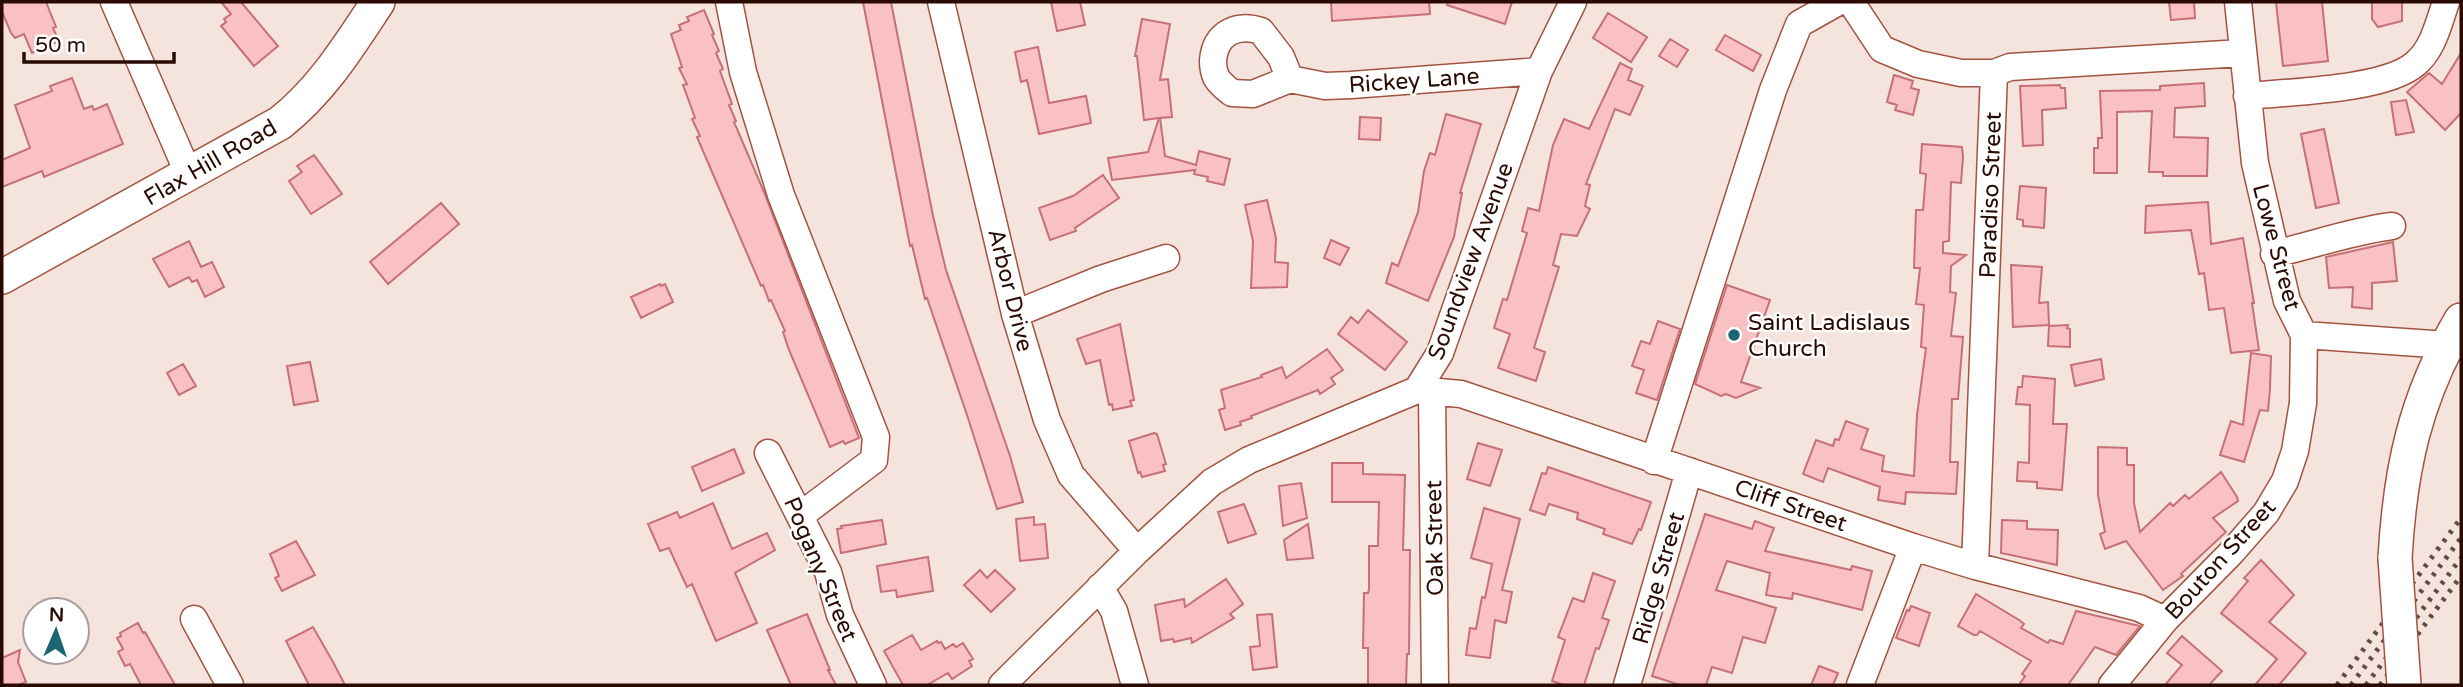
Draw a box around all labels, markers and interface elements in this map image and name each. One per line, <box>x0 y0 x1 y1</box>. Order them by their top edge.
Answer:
scale bar <box>24 21 175 65</box>
text: 50 m <box>35 33 86 58</box>
street label: Rickey Lane <box>1348 62 1480 100</box>
street label: Paradiso Street <box>1974 111 2008 279</box>
street label: Flax Hill Road <box>139 113 282 212</box>
street label: Soundview Avenue <box>1422 159 1520 364</box>
street label: Lowe Street <box>2246 181 2306 314</box>
street label: Arbor Drive <box>981 226 1039 355</box>
place label: Saint Ladislaus Church <box>1748 309 1910 363</box>
marker: Saint Ladislaus Church <box>1726 327 1742 343</box>
street label: Cliff Street <box>1731 474 1851 538</box>
street label: Oak Street <box>1420 480 1450 596</box>
street label: Pogany Street <box>777 493 863 646</box>
street label: Bouton Street <box>2159 494 2282 626</box>
street label: Ridge Street <box>1627 509 1691 647</box>
north arrow <box>21 596 91 666</box>
text: N <box>49 604 65 626</box>

